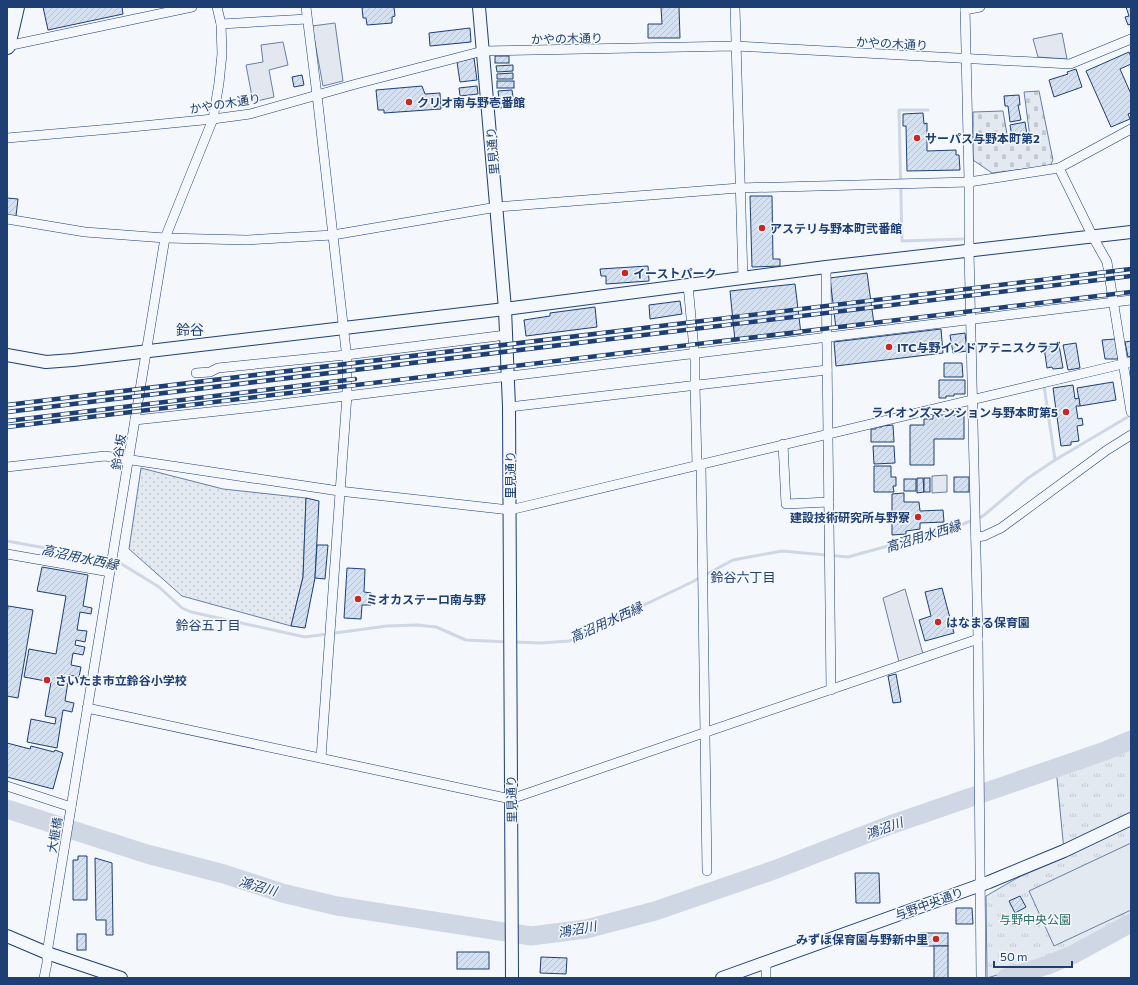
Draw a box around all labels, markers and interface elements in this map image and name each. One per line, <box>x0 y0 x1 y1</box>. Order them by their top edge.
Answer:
street label: かやの木通り <box>531 30 603 46</box>
street label: かやの木通り <box>856 34 928 52</box>
street label: かやの木通り <box>188 90 262 116</box>
place label: クリオ南与野壱番館 <box>417 95 525 109</box>
marker: クリオ南与野壱番館 <box>404 97 414 107</box>
street label: 里見通り <box>483 126 501 176</box>
place label: サーパス与野本町第2 <box>925 131 1040 145</box>
marker: サーパス与野本町第2 <box>912 133 922 143</box>
place label: アステリ与野本町弐番館 <box>770 221 902 235</box>
marker: アステリ与野本町弐番館 <box>757 223 767 233</box>
place label: イーストパーク <box>633 266 716 280</box>
marker: イーストパーク <box>620 268 630 278</box>
district label: 鈴谷 <box>176 321 204 338</box>
place label: ITC与野インドアテニスクラブ <box>897 340 1060 354</box>
marker: ITC与野インドアテニスクラブ <box>884 342 894 352</box>
place label: ライオンズマンション与野本町第5 <box>871 405 1058 419</box>
marker: ライオンズマンション与野本町第5 <box>1061 407 1071 417</box>
street label: 鈴谷坂 <box>108 433 128 471</box>
street label: 里見通り <box>503 451 517 499</box>
place label: 建設技術研究所与野寮 <box>790 510 910 524</box>
marker: 建設技術研究所与野寮 <box>913 512 923 522</box>
water label: 高沼用水西縁 <box>883 516 965 555</box>
water label: 高沼用水西縁 <box>40 541 122 573</box>
district label: 鈴谷六丁目 <box>710 569 776 585</box>
place label: ミオカステーロ南与野 <box>366 592 486 606</box>
marker: ミオカステーロ南与野 <box>353 594 363 604</box>
water label: 高沼用水西縁 <box>567 598 647 645</box>
place label: はなまる保育園 <box>946 615 1030 629</box>
district label: 鈴谷五丁目 <box>175 617 241 633</box>
marker: はなまる保育園 <box>933 617 943 627</box>
place label: さいたま市立鈴谷小学校 <box>55 673 187 687</box>
marker: さいたま市立鈴谷小学校 <box>42 675 52 685</box>
street label: 里見通り <box>504 775 518 823</box>
water label: 鴻沼川 <box>863 813 907 842</box>
street label: 大榧橋 <box>44 816 64 854</box>
water label: 鴻沼川 <box>237 873 281 900</box>
street label: 与野中央通り <box>893 884 965 922</box>
park label: 与野中央公園 <box>999 912 1071 926</box>
water label: 鴻沼川 <box>556 917 600 940</box>
place label: みずほ保育園与野新中里 <box>796 932 928 946</box>
marker: みずほ保育園与野新中里 <box>931 934 941 944</box>
scale bar <box>994 943 1072 969</box>
text: 50 m <box>1000 949 1028 963</box>

